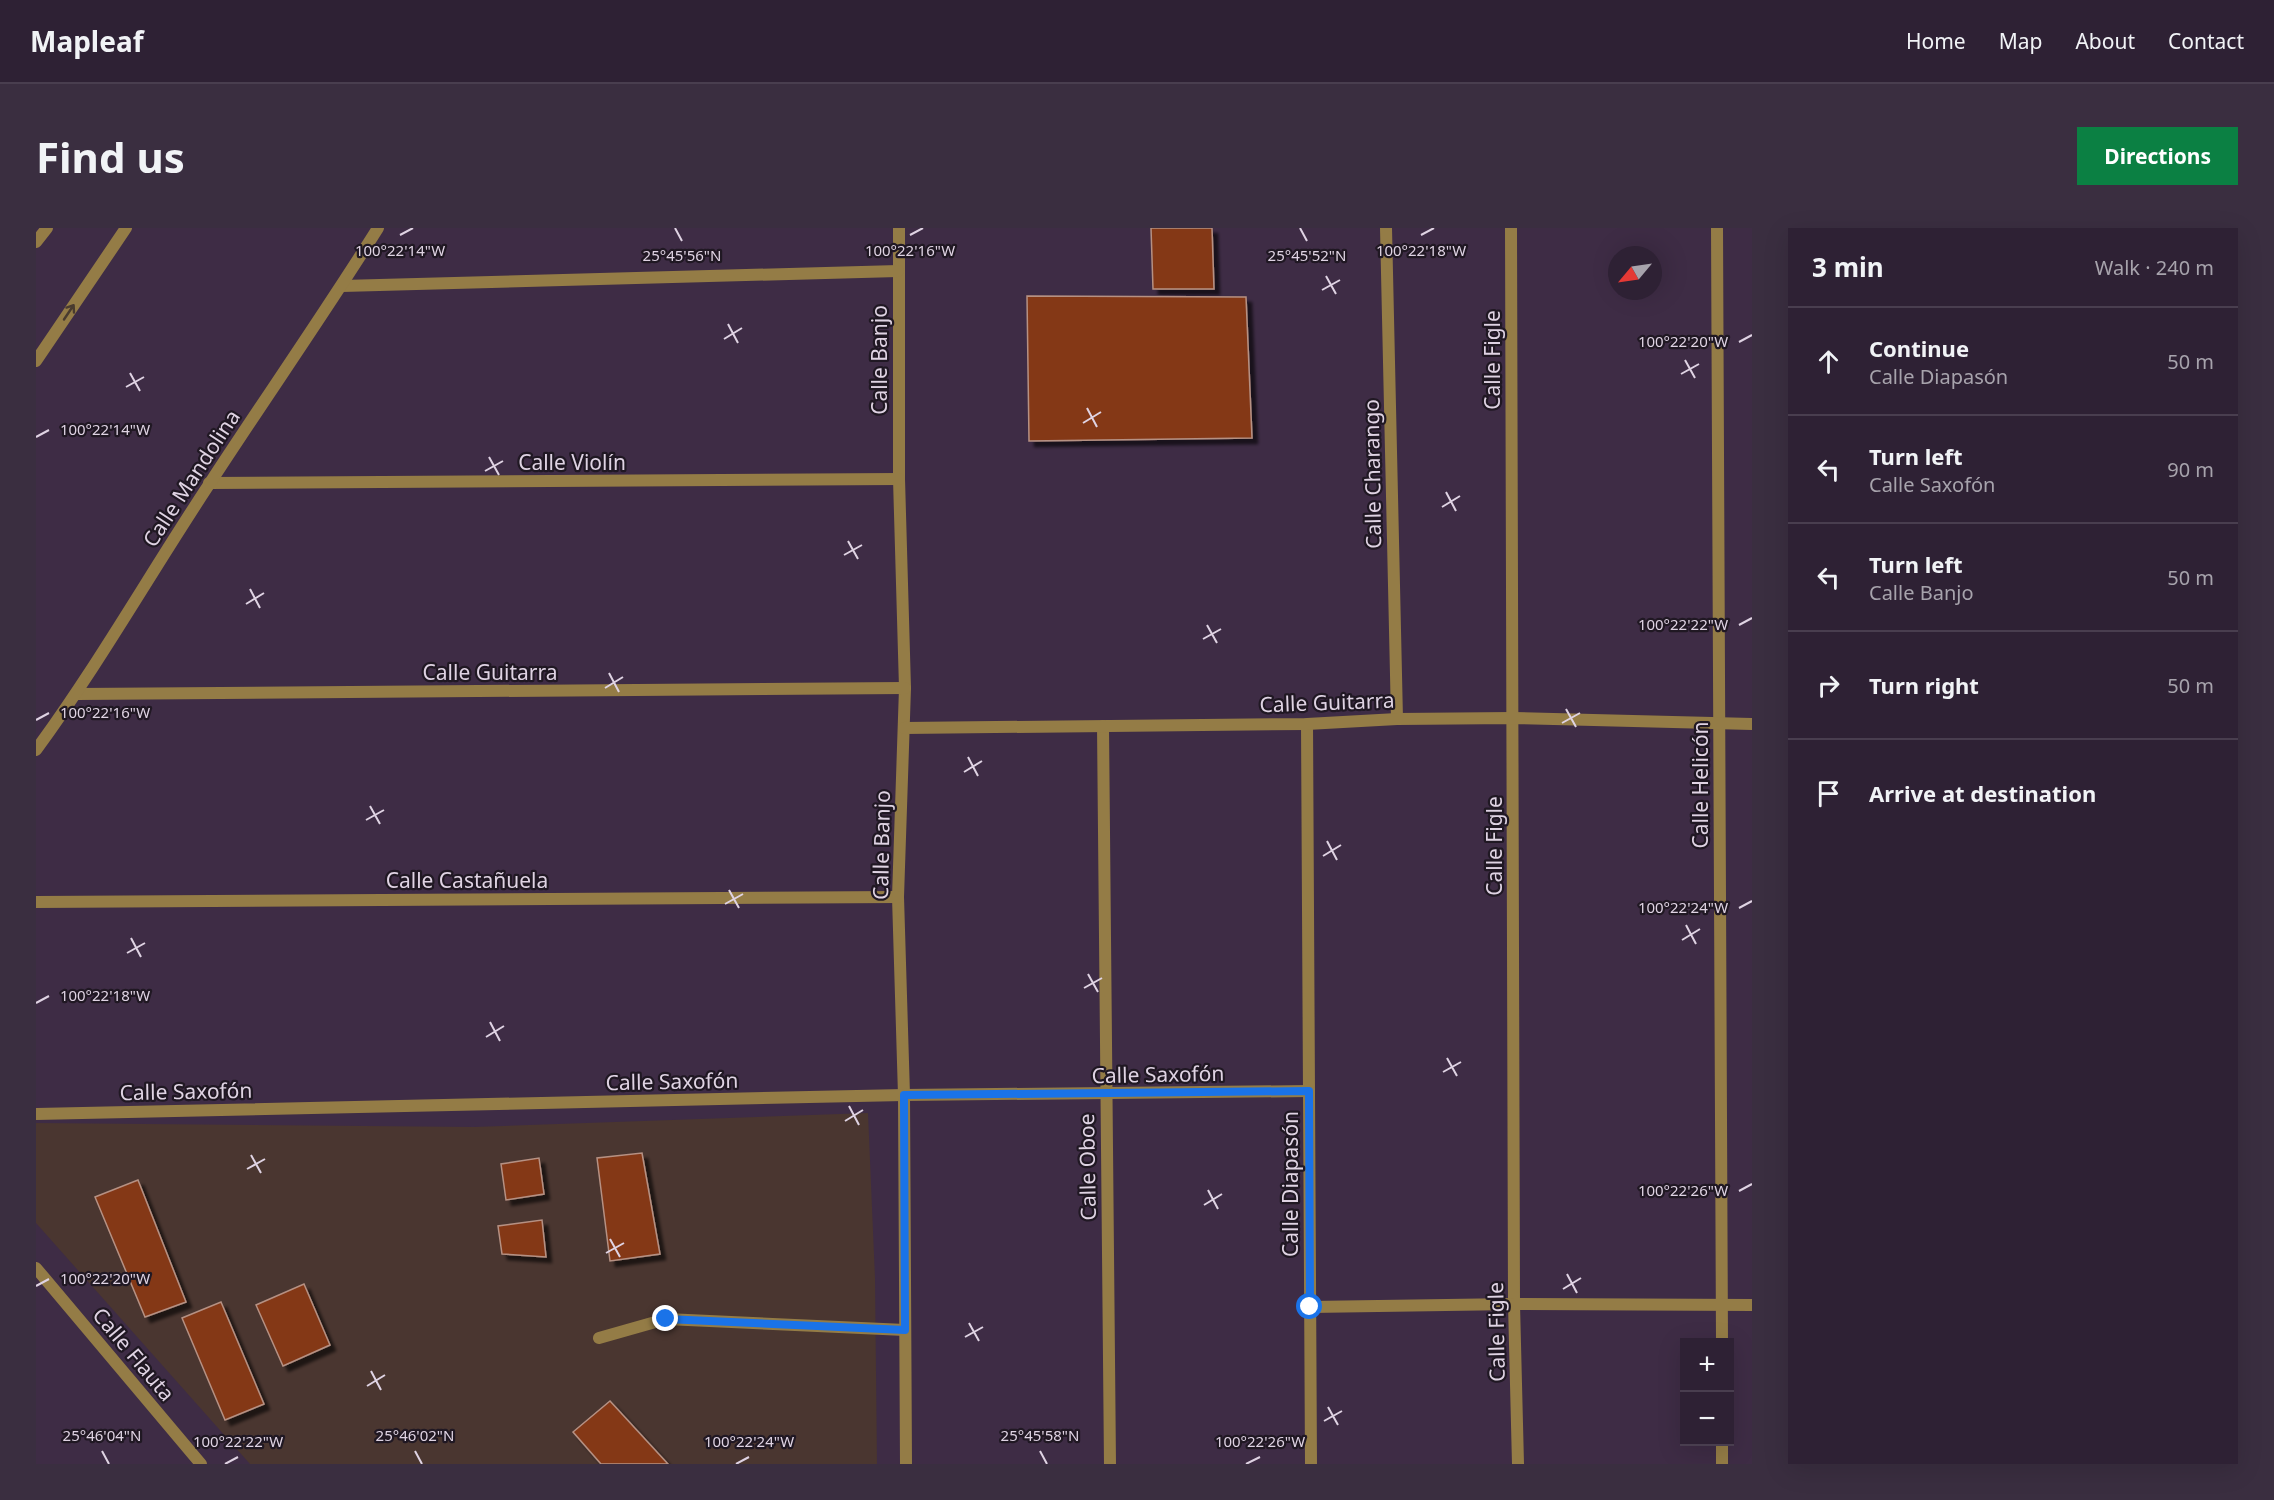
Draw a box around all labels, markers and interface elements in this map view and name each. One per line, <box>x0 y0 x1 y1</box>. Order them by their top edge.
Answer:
text: Mapleaf <box>30 22 144 60</box>
text: Home <box>1906 27 1966 55</box>
text: Map <box>1999 27 2042 55</box>
text: About <box>2075 27 2135 55</box>
text: Contact <box>2168 27 2244 55</box>
button: Directions <box>2077 127 2238 185</box>
text: Find us <box>36 128 185 185</box>
text: 100°22'14"W <box>355 240 445 260</box>
text: 100°22'16"W <box>865 240 955 260</box>
text: 100°22'18"W <box>1376 240 1466 260</box>
text: 25°45'56"N <box>643 245 721 265</box>
text: 25°45'52"N <box>1268 245 1346 265</box>
north arrow <box>1608 246 1662 300</box>
text: 3 min <box>1812 249 1884 285</box>
text: Walk · 240 m <box>2095 254 2214 281</box>
one-way arrow <box>63 305 75 321</box>
street label: Calle Banjo <box>865 305 893 415</box>
street label: Calle Figle <box>1478 310 1506 410</box>
text: 100°22'20"W <box>1638 331 1728 351</box>
text: Continue <box>1869 333 1969 363</box>
icon: ahead <box>1812 345 1845 378</box>
text: 50 m <box>2167 348 2214 375</box>
text: Calle Diapasón <box>1869 363 2008 390</box>
street label: Calle Charango <box>1357 399 1387 549</box>
street label: Calle Mandolina <box>136 404 246 552</box>
text: 100°22'14"W <box>60 419 150 439</box>
text: Turn left <box>1869 441 1963 471</box>
street label: Calle Violín <box>518 448 626 476</box>
icon: left <box>1812 453 1845 486</box>
text: 90 m <box>2167 456 2214 483</box>
text: Calle Saxofón <box>1869 471 1995 498</box>
text: Turn left <box>1869 549 1963 579</box>
icon: left <box>1812 561 1845 594</box>
text: 50 m <box>2167 564 2214 591</box>
text: Calle Banjo <box>1869 579 1974 606</box>
text: 100°22'22"W <box>1638 614 1728 634</box>
street label: Calle Guitarra <box>423 658 557 686</box>
icon: right <box>1812 669 1845 702</box>
text: Turn right <box>1869 670 1979 700</box>
text: 50 m <box>2167 672 2214 699</box>
street label: Calle Guitarra <box>1259 686 1395 718</box>
text: 100°22'16"W <box>60 702 150 722</box>
street label: Calle Helicón <box>1686 721 1714 849</box>
icon: arrive <box>1812 777 1845 810</box>
text: Arrive at destination <box>1869 778 2096 808</box>
street label: Calle Banjo <box>866 790 896 900</box>
street label: Calle Figle <box>1480 796 1508 896</box>
street label: Calle Castañuela <box>386 866 548 894</box>
text: 100°22'24"W <box>1638 897 1728 917</box>
text: 100°22'18"W <box>60 985 150 1005</box>
street label: Calle Saxofón <box>1091 1059 1225 1089</box>
street label: Calle Saxofón <box>605 1066 739 1096</box>
street label: Calle Saxofón <box>119 1076 253 1106</box>
street label: Calle Diapasón <box>1276 1111 1304 1257</box>
street label: Calle Oboe <box>1072 1113 1102 1221</box>
text: 100°22'26"W <box>1638 1180 1728 1200</box>
text: 100°22'20"W <box>60 1268 150 1288</box>
street label: Calle Figle <box>1481 1282 1511 1382</box>
route start <box>1296 1293 1322 1319</box>
street label: Calle Flauta <box>87 1301 181 1407</box>
route end <box>652 1305 678 1331</box>
map controls <box>1680 1338 1734 1446</box>
button: + <box>1680 1338 1734 1392</box>
button: − <box>1680 1392 1734 1446</box>
text: 25°46'04"N <box>63 1425 141 1445</box>
text: 25°46'02"N <box>376 1425 454 1445</box>
text: 25°45'58"N <box>1001 1425 1079 1445</box>
text: 100°22'22"W <box>193 1431 283 1451</box>
text: 100°22'24"W <box>704 1431 794 1451</box>
text: 100°22'26"W <box>1215 1431 1305 1451</box>

